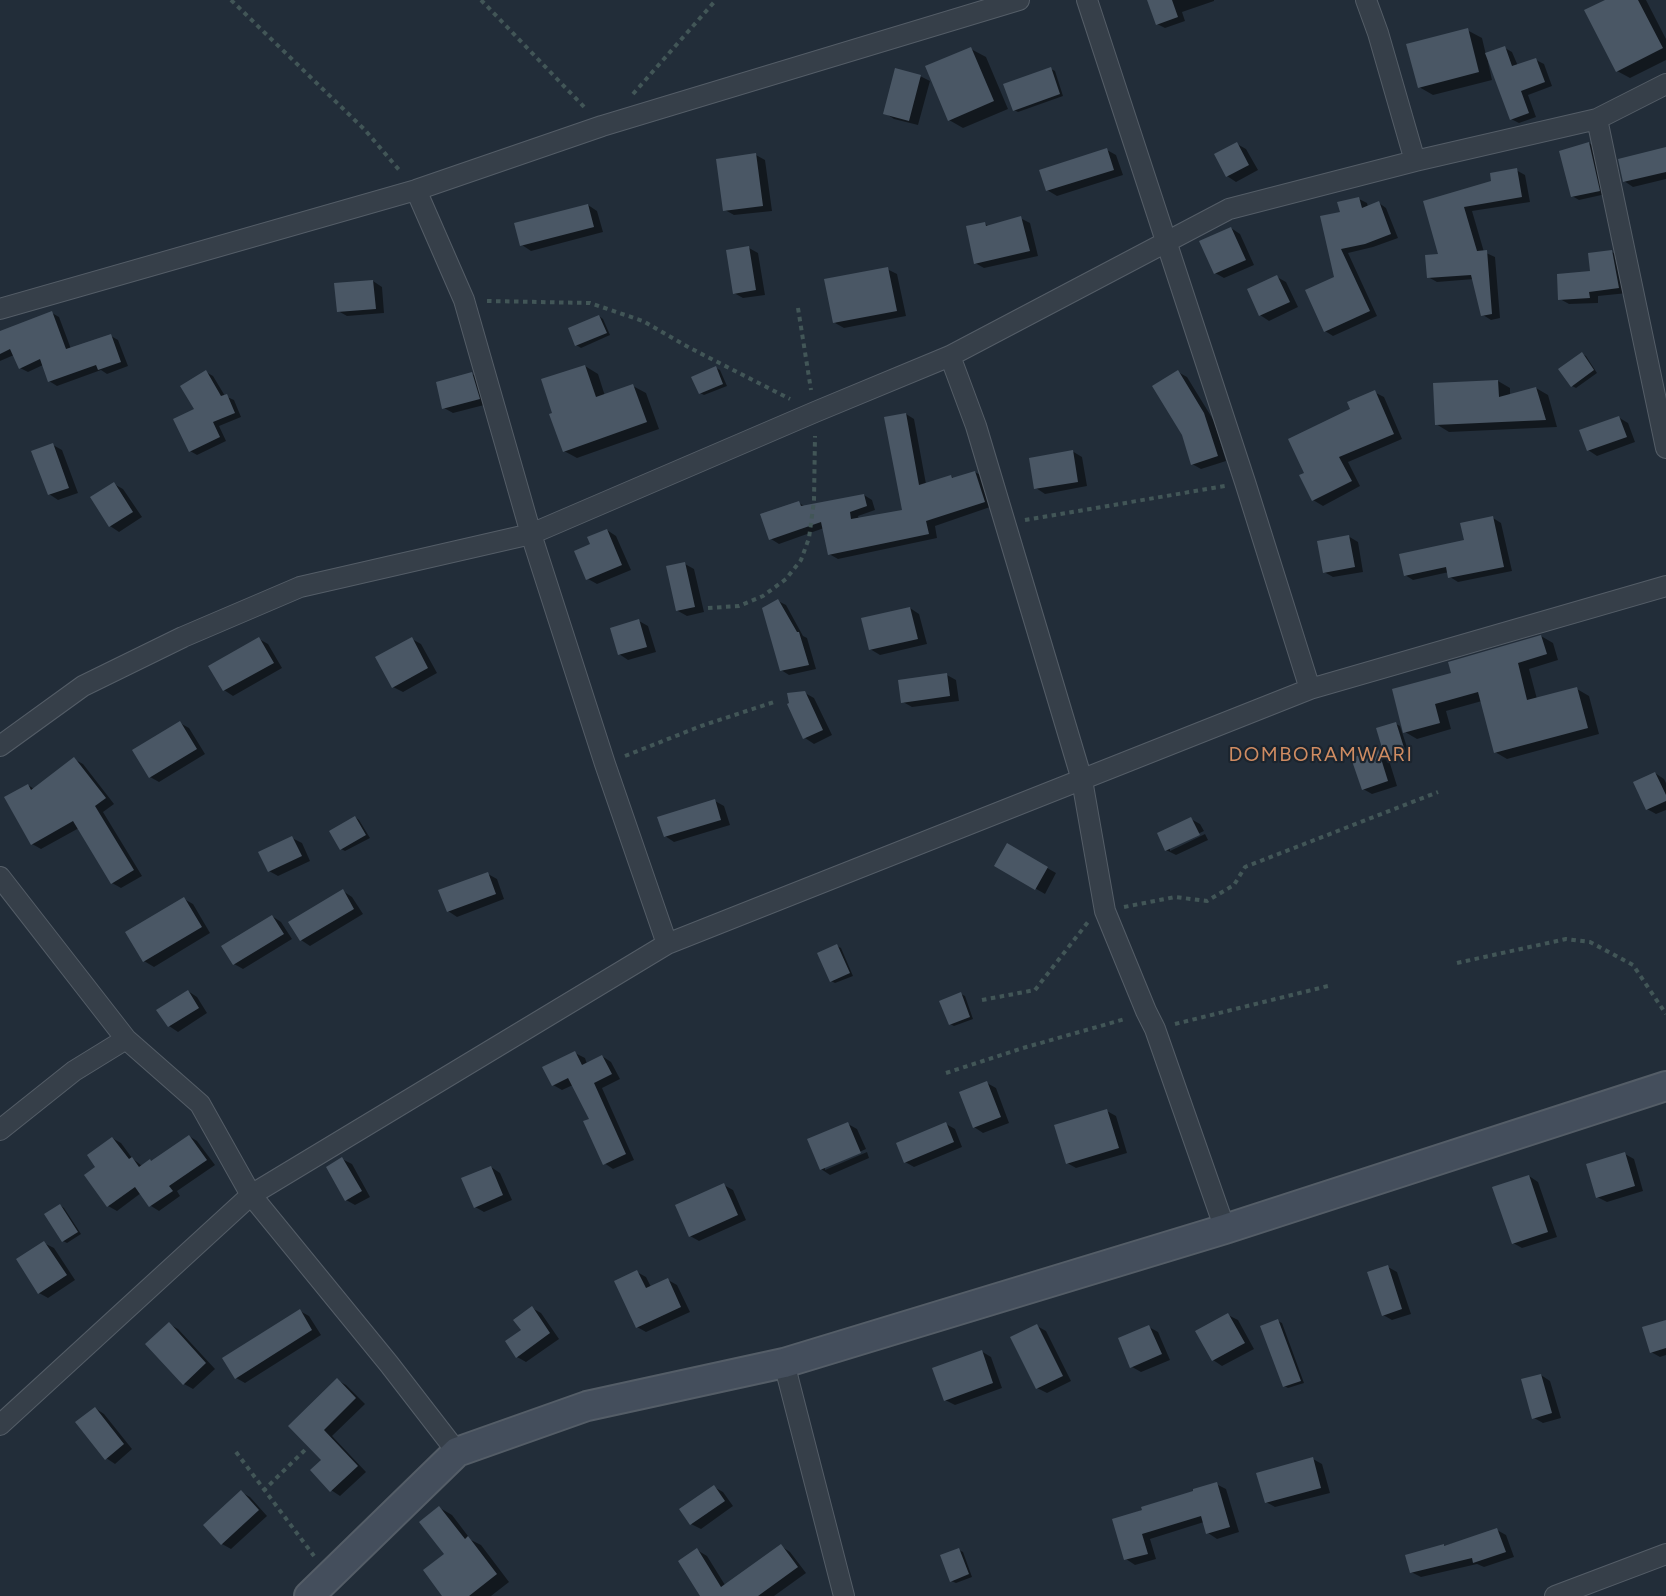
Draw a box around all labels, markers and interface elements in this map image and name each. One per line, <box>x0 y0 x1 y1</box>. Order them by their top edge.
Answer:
district label: DOMBORAMWARI <box>1229 743 1413 767</box>

